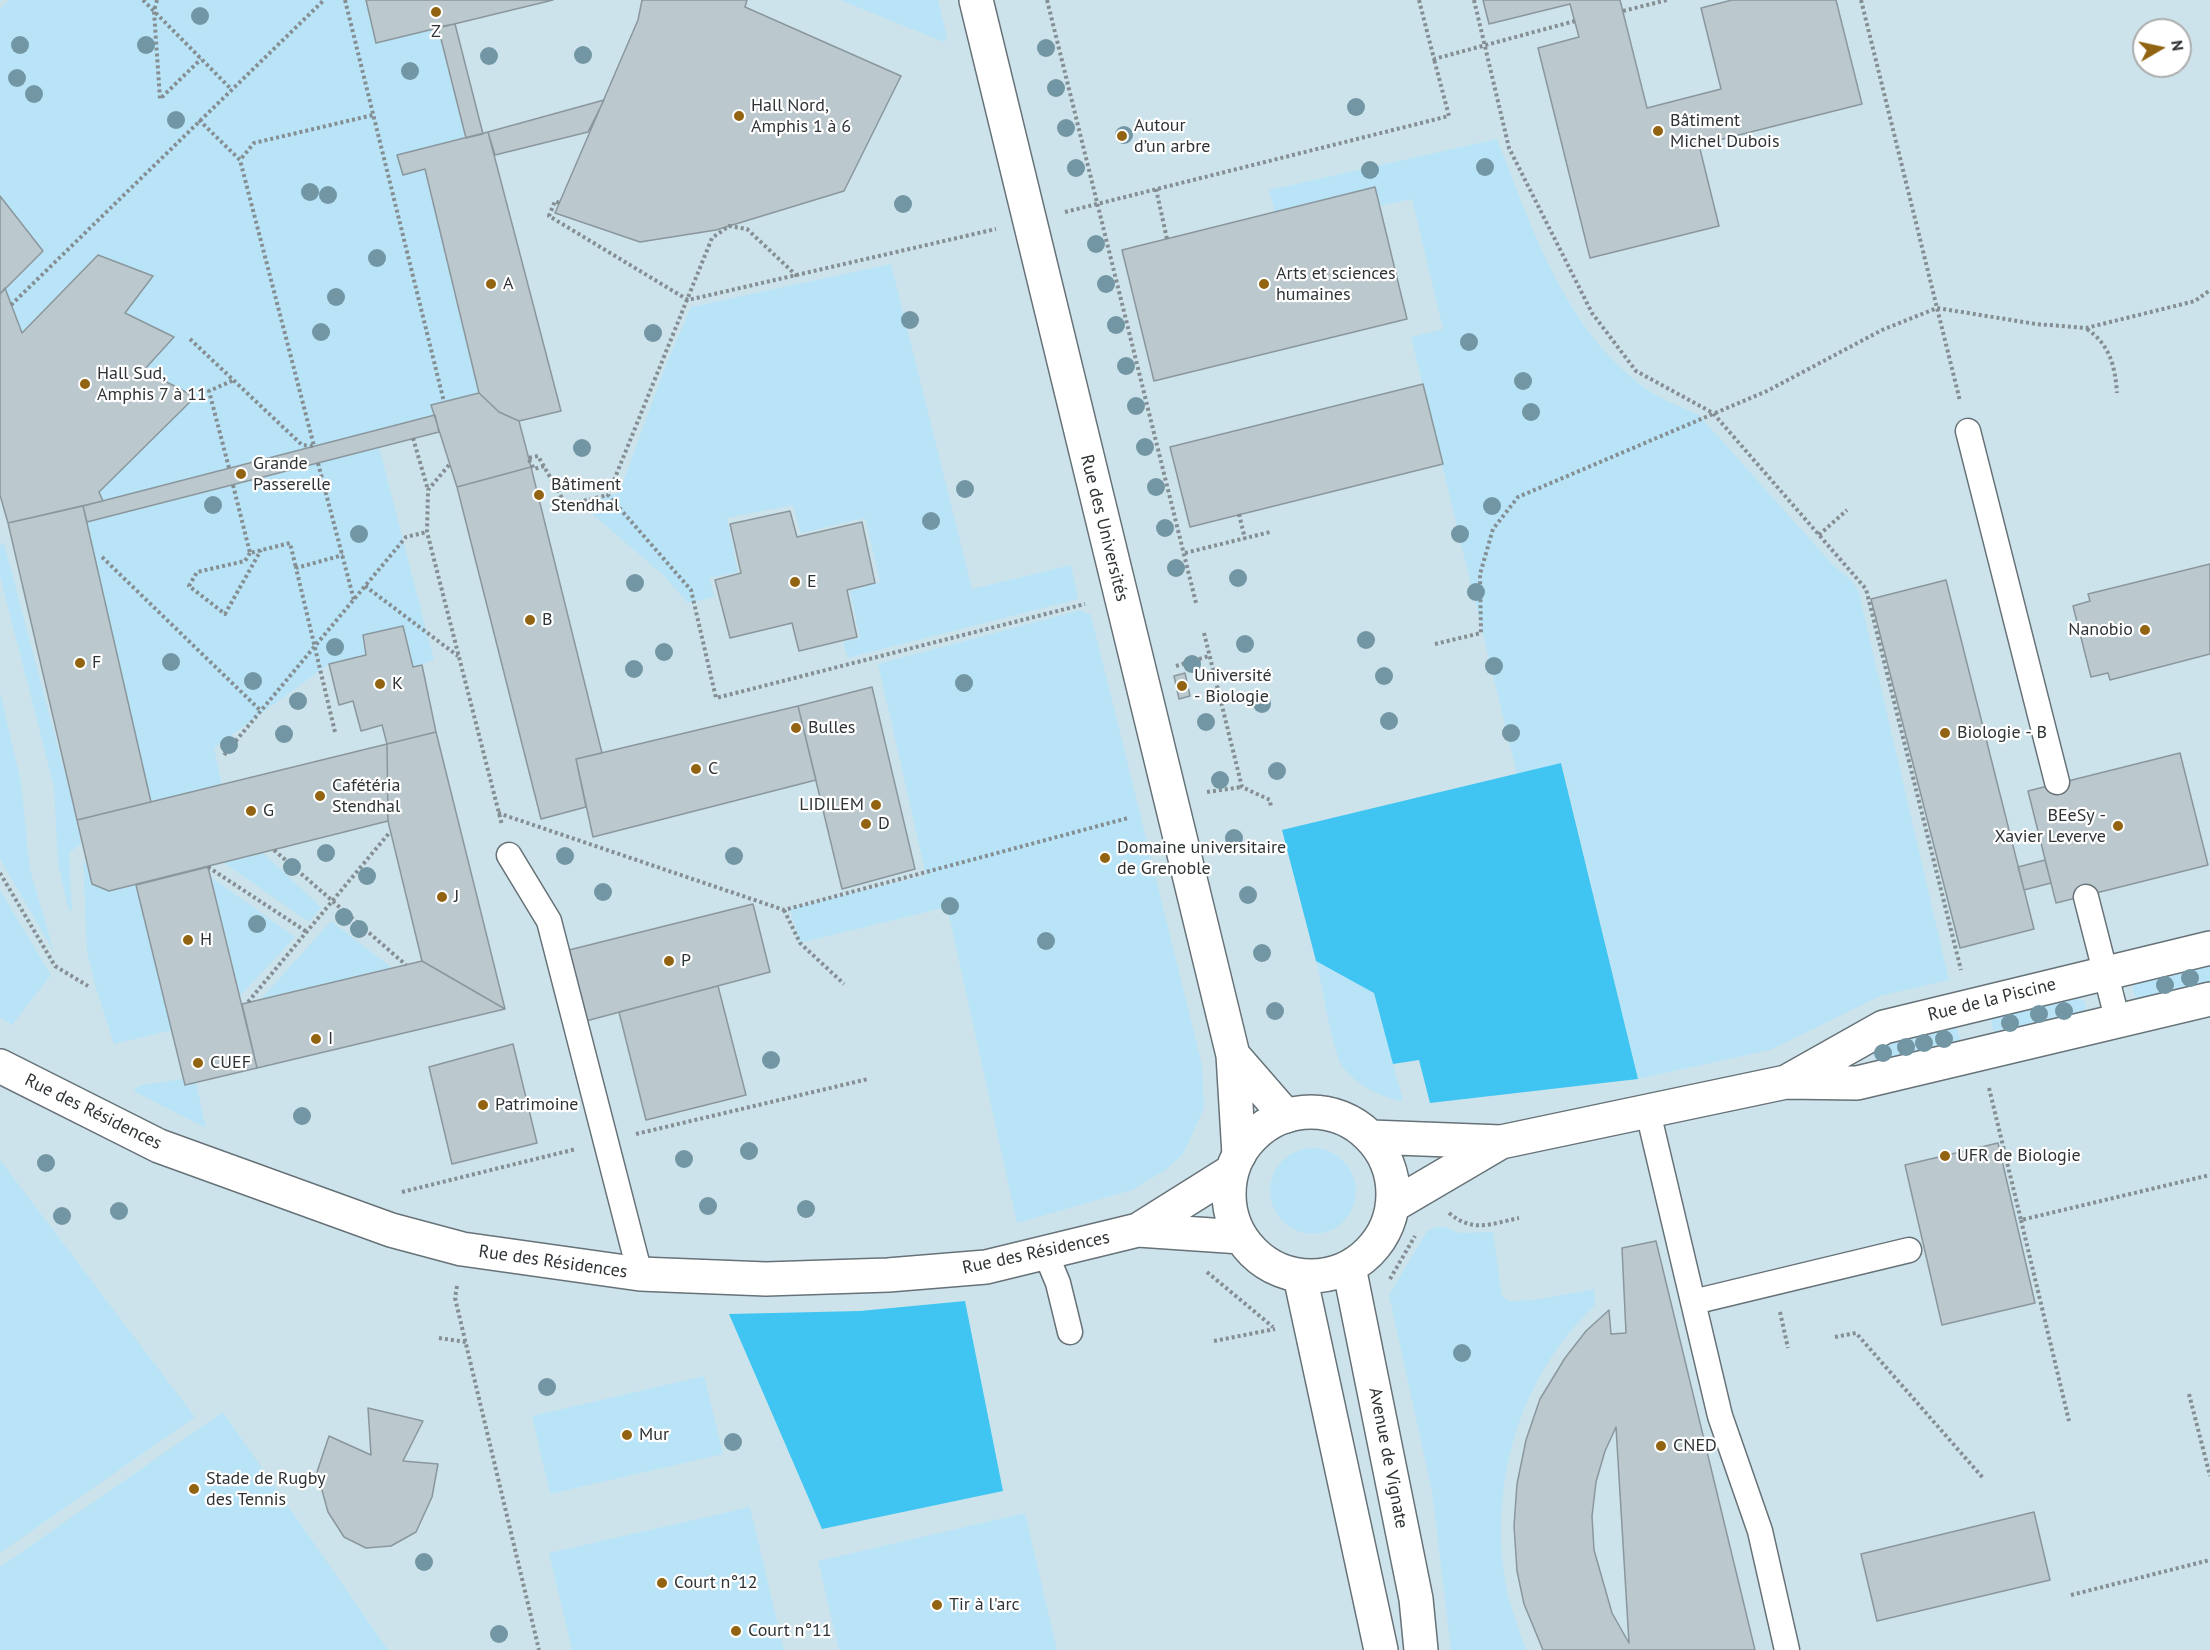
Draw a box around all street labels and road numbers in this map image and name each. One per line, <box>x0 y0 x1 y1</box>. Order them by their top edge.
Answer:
street label: Rue des Universités <box>1075 452 1133 604</box>
street label: Rue de la Piscine <box>1926 974 2058 1026</box>
street label: Rue des Résidences <box>21 1069 165 1155</box>
street label: Rue des Résidences <box>960 1227 1112 1279</box>
street label: Rue des Résidences <box>477 1241 629 1283</box>
street label: Avenue de Vignate <box>1364 1386 1412 1530</box>

